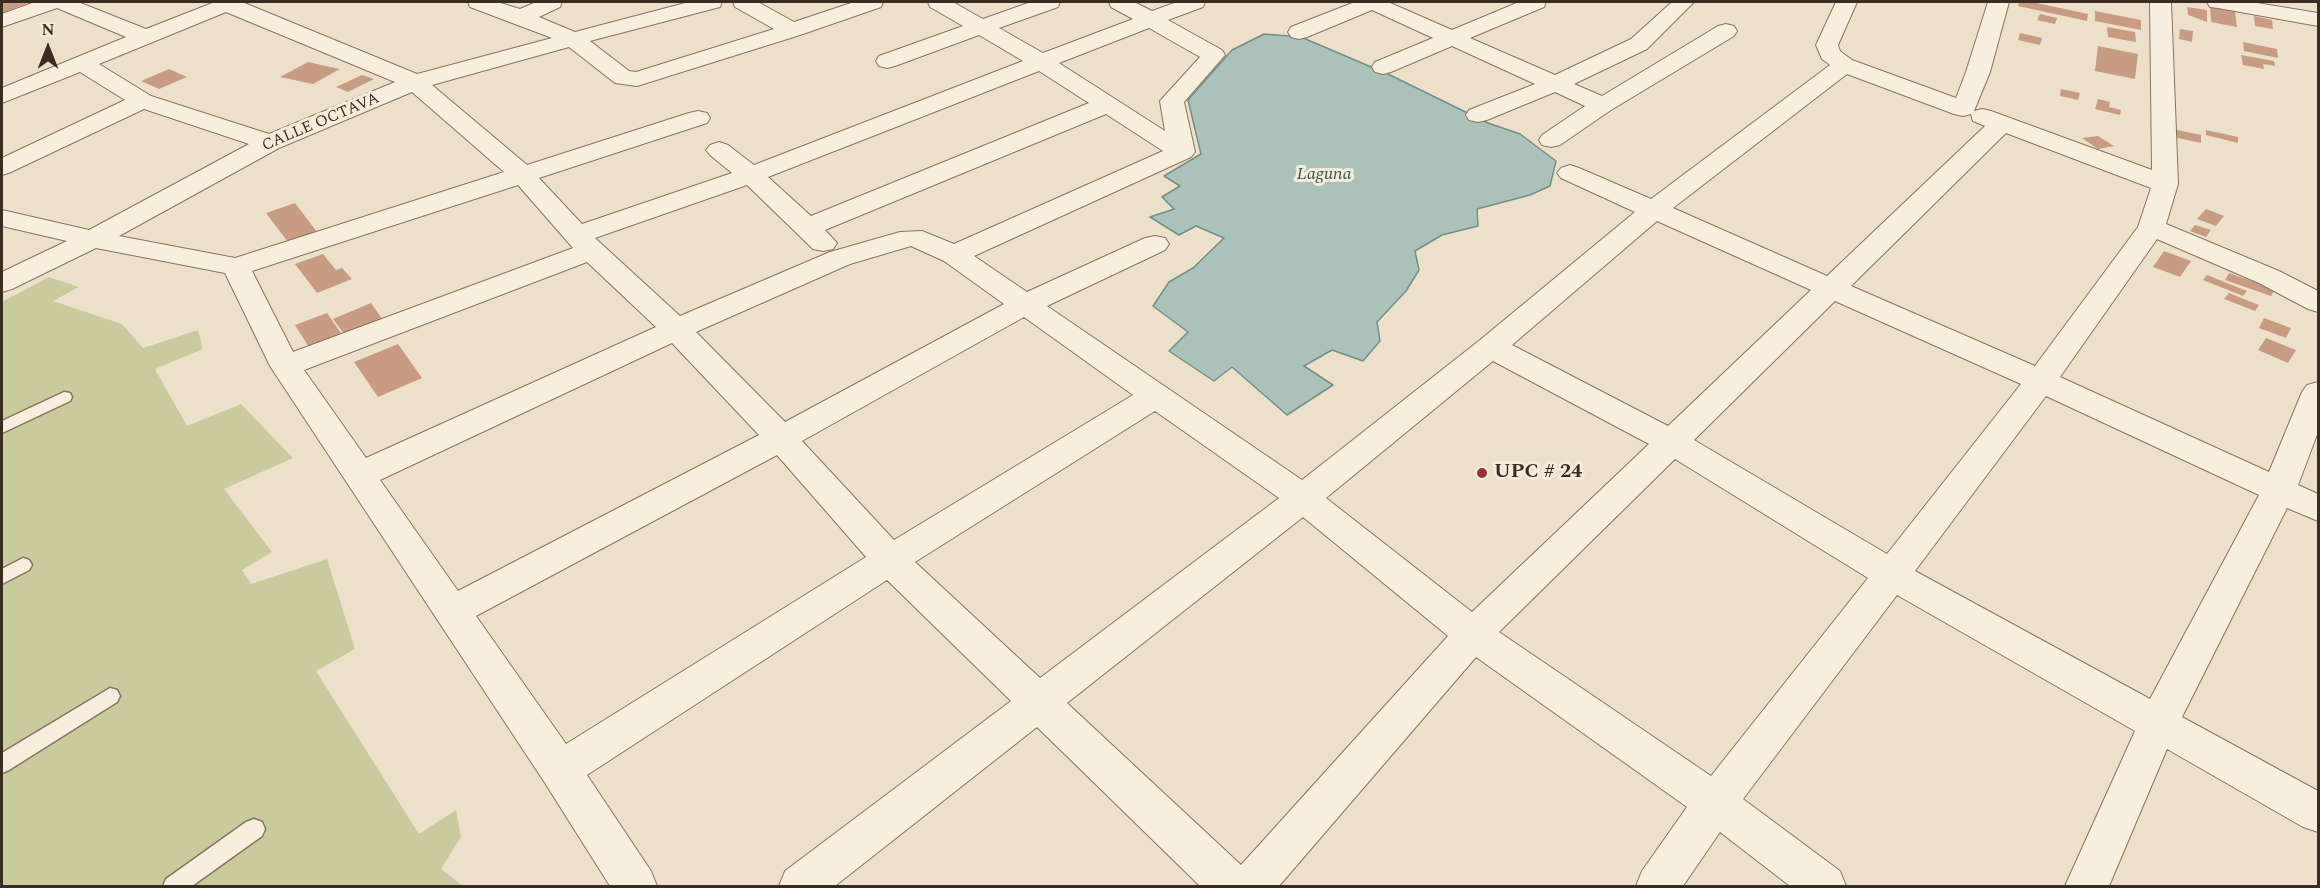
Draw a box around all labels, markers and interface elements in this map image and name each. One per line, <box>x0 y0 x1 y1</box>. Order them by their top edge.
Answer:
north arrow <box>18 18 78 78</box>
text: N <box>41 18 55 42</box>
street label: CALLE OCTAVA <box>259 90 383 156</box>
water label: Laguna <box>1296 164 1352 186</box>
place label: UPC # 24 <box>1494 461 1582 485</box>
marker: UPC # 24 <box>1475 466 1489 480</box>

